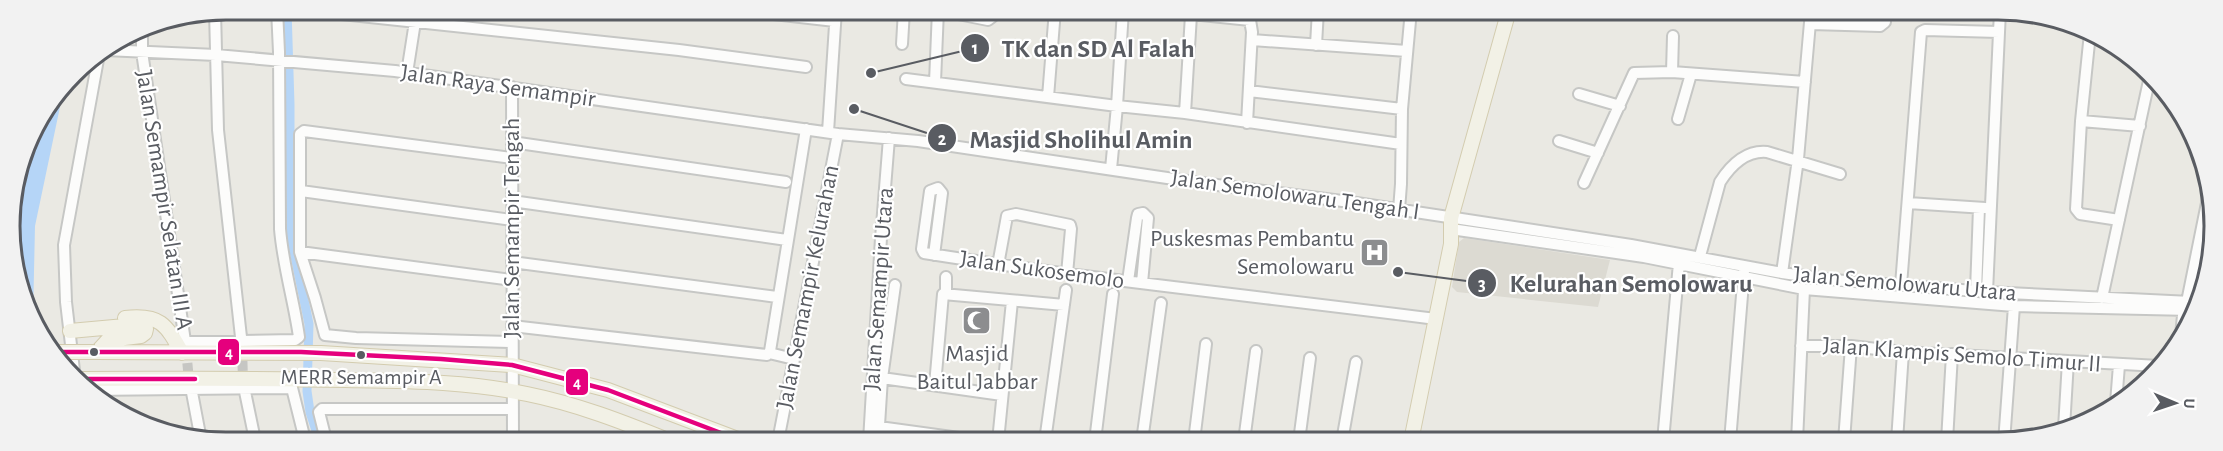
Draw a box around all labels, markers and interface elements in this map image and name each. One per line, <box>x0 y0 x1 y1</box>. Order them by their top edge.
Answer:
callout: TK dan SD Al Falah <box>960 26 1207 70</box>
text: TK dan SD Al Falah <box>1001 36 1195 62</box>
text: 1 <box>972 40 978 58</box>
street label: Jalan Raya Semampir <box>399 60 597 112</box>
street label: Jalan Semampir Selatan III A <box>132 68 196 332</box>
callout: Masjid Sholihul Amin <box>927 116 1204 160</box>
street label: Jalan Semampir Tengah <box>500 118 524 338</box>
text: Masjid Sholihul Amin <box>969 127 1193 153</box>
text: 2 <box>938 131 947 149</box>
street label: Jalan Semampir Kelurahan <box>773 163 843 411</box>
street label: Jalan Semolowaru Tengah I <box>1169 166 1421 224</box>
street label: Jalan Semampir Utara <box>860 186 898 392</box>
place label: Puskesmas Pembantu Semolowaru <box>1150 227 1354 279</box>
hospital icon: Puskesmas Pembantu Semolowaru <box>1359 237 1391 269</box>
street label: Jalan Sukosemolo <box>958 247 1126 293</box>
callout: Kelurahan Semolowaru <box>1467 261 1764 305</box>
street label: Jalan Semolowaru Utara <box>1792 262 2018 306</box>
text: Kelurahan Semolowaru <box>1509 271 1753 297</box>
text: 3 <box>1478 276 1486 294</box>
mosque icon: Masjid Baitul Jabbar <box>961 305 993 337</box>
street label: Jalan Klampis Semolo Timur II <box>1822 333 2102 377</box>
line badge: 4 <box>217 338 240 366</box>
place label: Masjid Baitul Jabbar <box>917 342 1038 394</box>
text: 4 <box>225 345 233 361</box>
unlabelled marker <box>88 346 100 358</box>
marker: MERR Semampir A <box>355 349 367 361</box>
place label: MERR Semampir A <box>280 366 442 388</box>
line badge: 4 <box>565 368 589 396</box>
north arrow <box>2145 373 2205 433</box>
text: 4 <box>573 375 581 391</box>
text: U <box>2181 398 2197 409</box>

